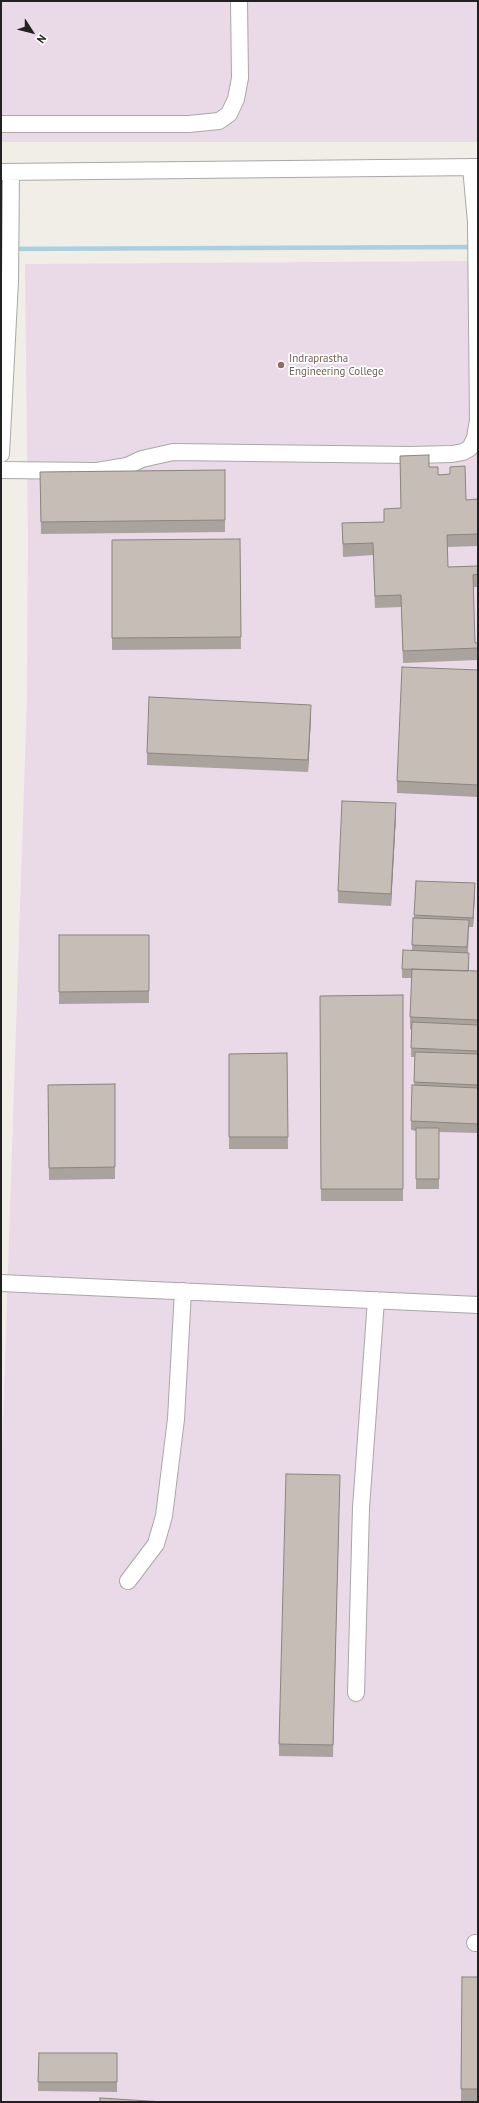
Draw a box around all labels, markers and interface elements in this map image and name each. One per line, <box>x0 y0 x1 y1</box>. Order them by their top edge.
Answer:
north arrow <box>12 12 52 52</box>
text: N <box>34 32 50 46</box>
place label: Indraprastha Engineering College <box>289 352 384 378</box>
marker: Indraprastha Engineering College <box>276 360 286 370</box>

